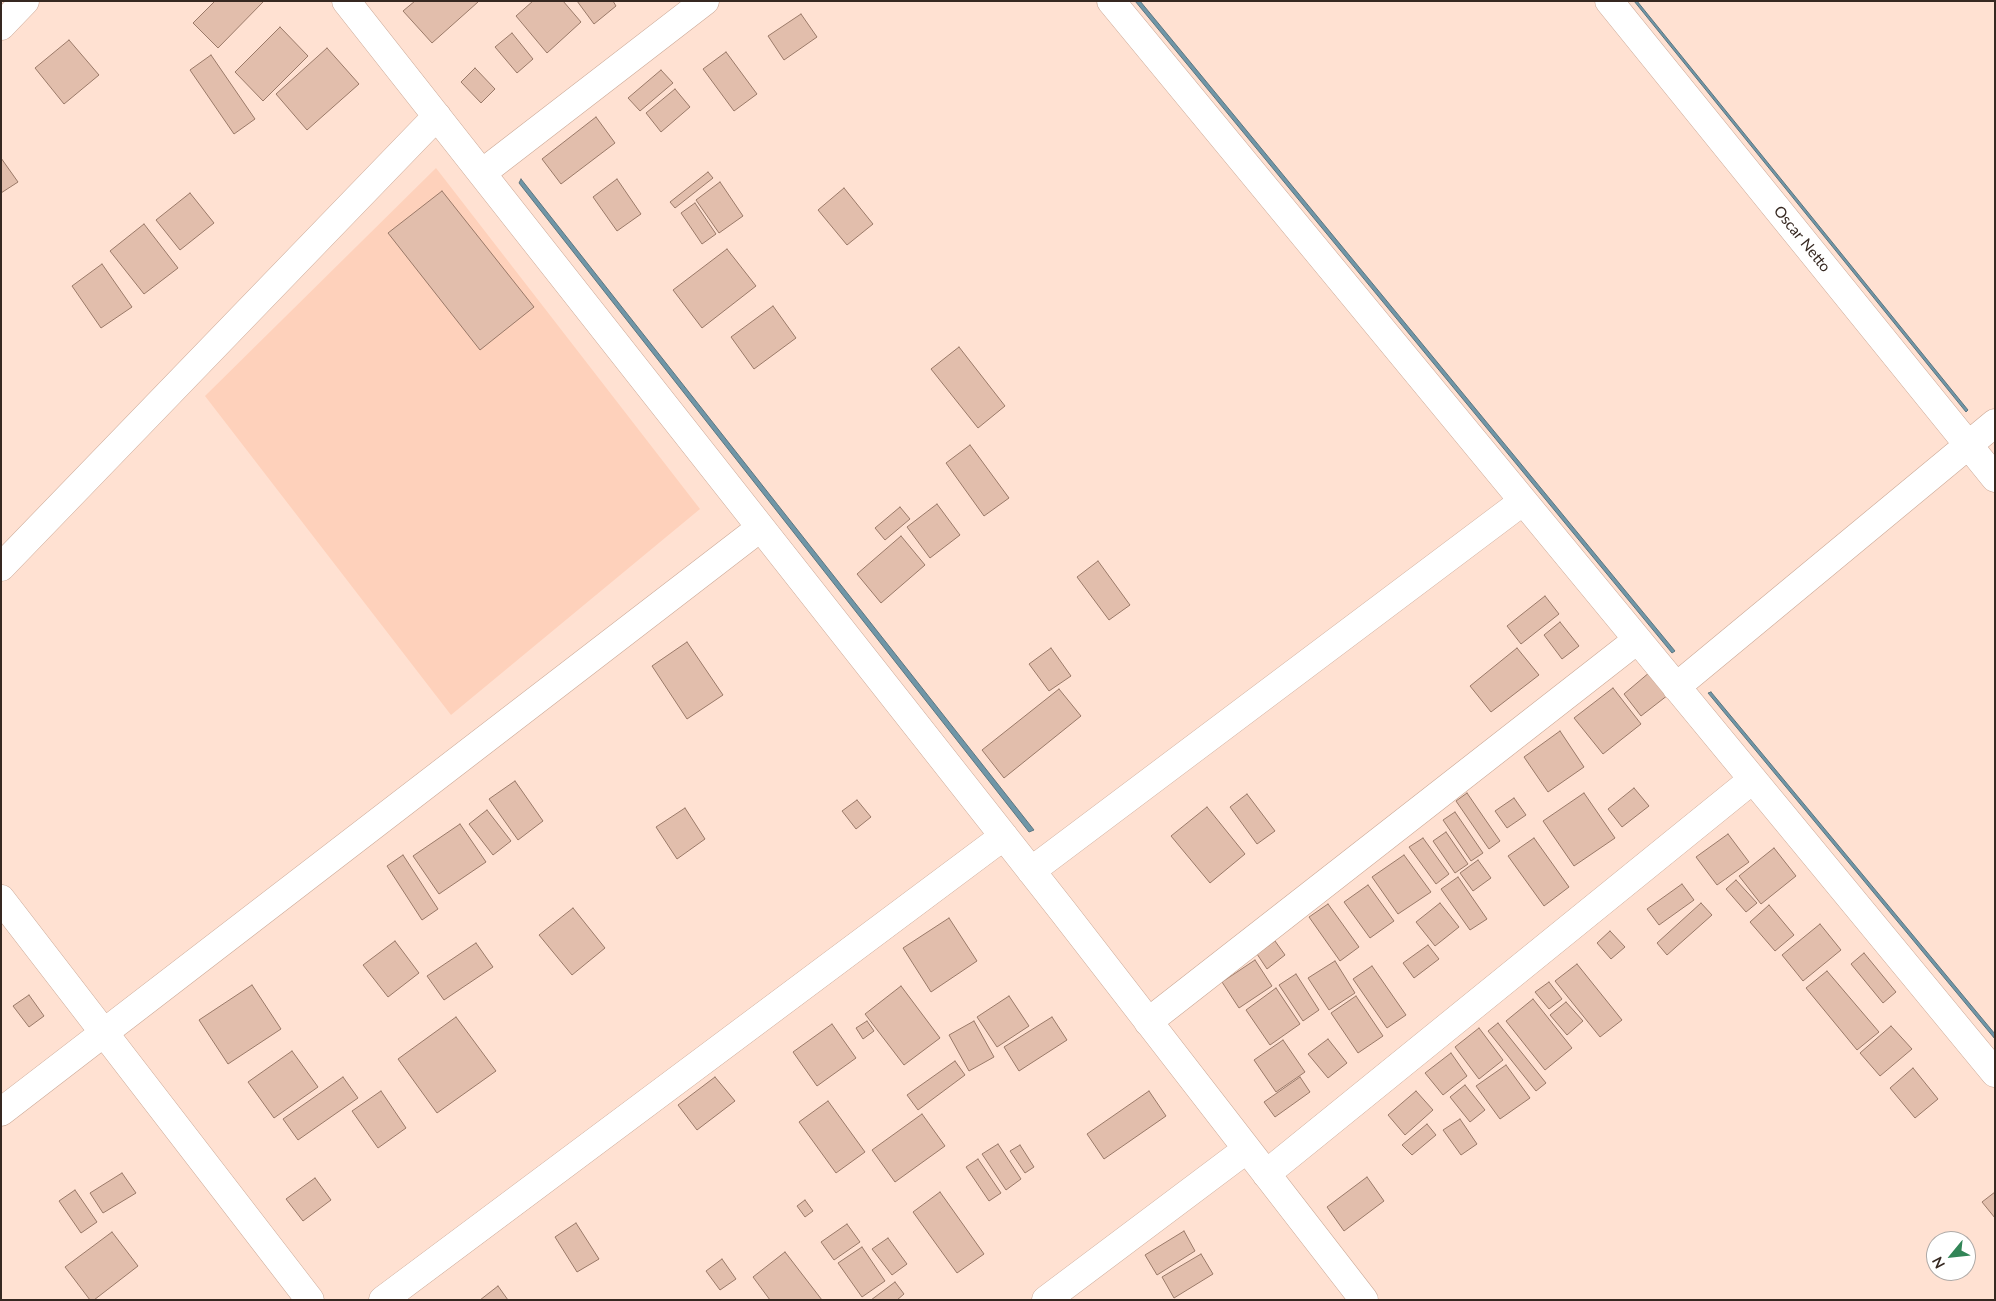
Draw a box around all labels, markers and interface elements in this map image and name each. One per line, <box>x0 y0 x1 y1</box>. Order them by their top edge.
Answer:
street label: Oscar Netto <box>1770 202 1834 276</box>
north arrow <box>1926 1231 1976 1281</box>
text: N <box>1928 1254 1948 1272</box>

